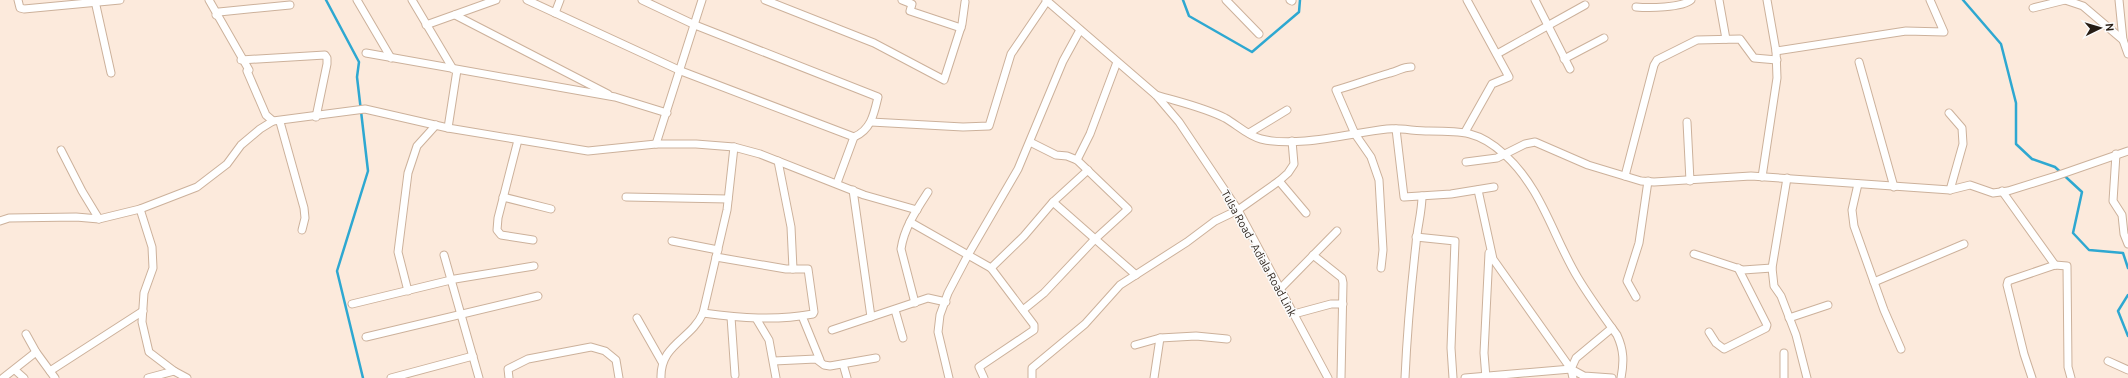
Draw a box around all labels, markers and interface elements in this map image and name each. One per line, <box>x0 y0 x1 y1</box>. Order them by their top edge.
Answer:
north arrow <box>2080 8 2120 48</box>
text: N <box>2104 23 2116 32</box>
street label: Tulsa Road - Adiala Road Link <box>1219 188 1299 319</box>

